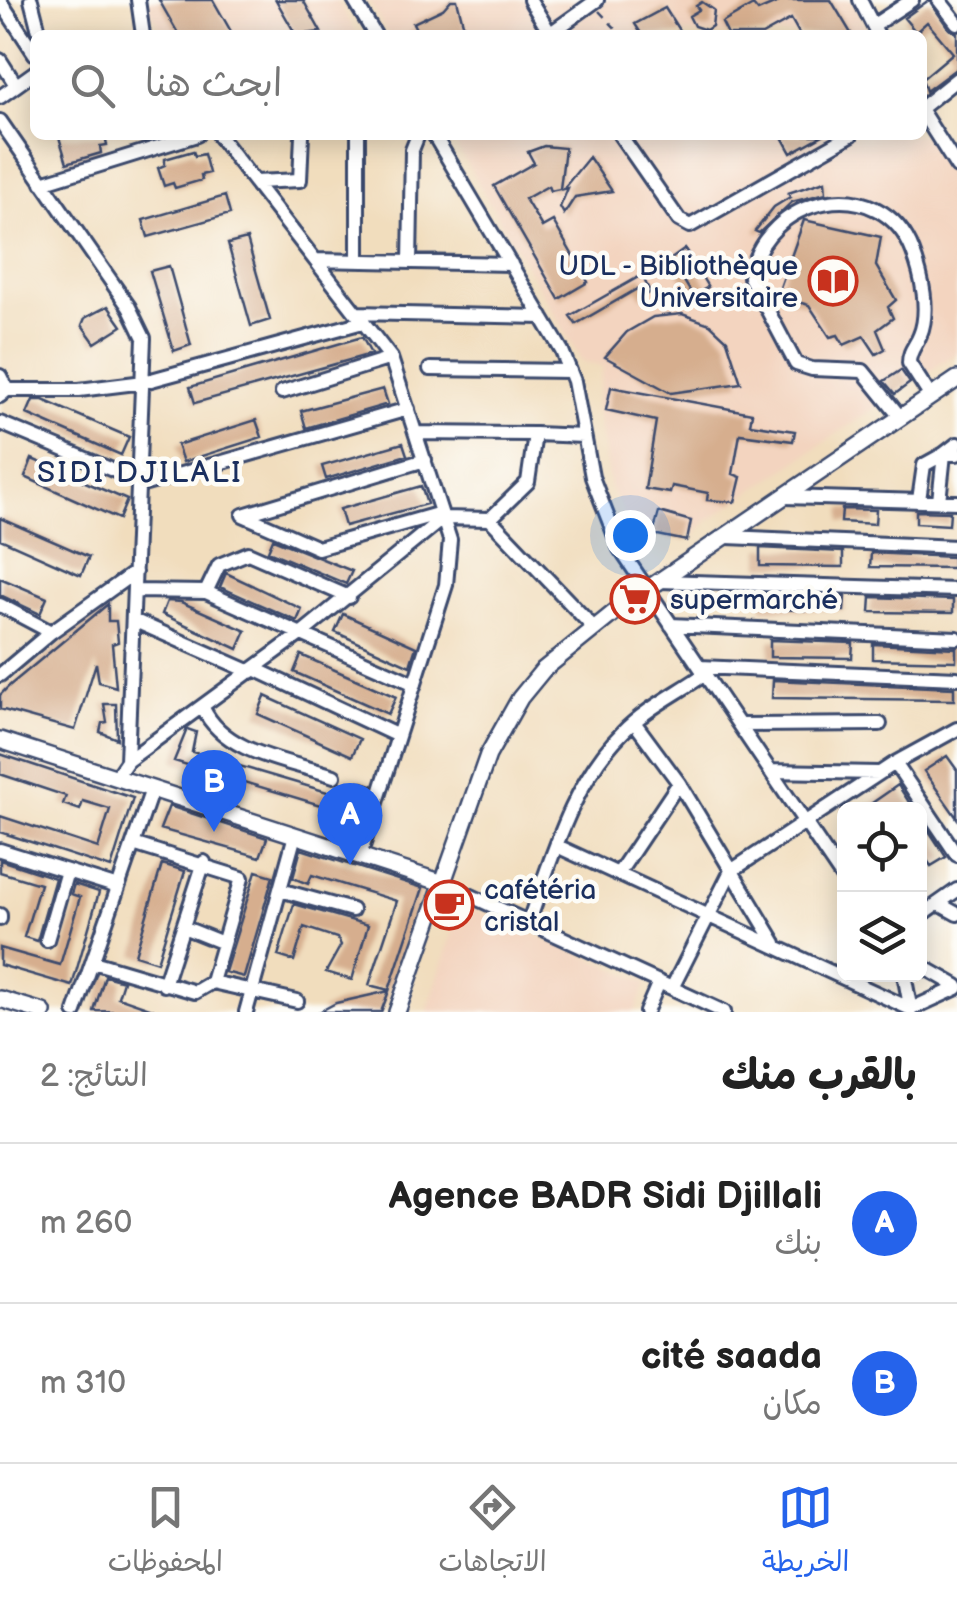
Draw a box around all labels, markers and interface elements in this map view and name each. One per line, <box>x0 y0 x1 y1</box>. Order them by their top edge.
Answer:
search box <box>30 30 927 140</box>
icon: search <box>65 58 120 113</box>
text: ابحث هنا <box>145 62 282 107</box>
place label: UDL - Bibliothèque Universitaire <box>559 250 798 315</box>
library icon: UDL - Bibliothèque Universitaire <box>807 255 859 307</box>
district label: SIDI DJILALI <box>37 455 243 491</box>
your location <box>605 510 656 561</box>
supermarket icon: supermarché <box>609 573 661 625</box>
place label: supermarché <box>670 584 838 617</box>
pin: B <box>182 750 246 832</box>
pin: A <box>318 782 382 865</box>
map controls <box>837 802 927 982</box>
button: locate <box>837 802 927 892</box>
place label: cafétéria cristal <box>484 874 596 939</box>
cafe icon: cafétéria cristal <box>423 879 475 931</box>
button: layers <box>837 892 927 982</box>
text: بالقرب منك <box>721 1051 917 1102</box>
text: النتائج: 2 <box>40 1057 148 1096</box>
text: Agence BADR Sidi Djillali <box>389 1174 822 1219</box>
text: 260 m <box>40 1204 132 1243</box>
text: A <box>875 1204 894 1243</box>
text: بنك <box>774 1225 822 1264</box>
text: cité saada <box>641 1334 822 1379</box>
text: 310 m <box>40 1364 126 1403</box>
text: B <box>873 1364 896 1403</box>
text: مكان <box>763 1385 822 1424</box>
tab: المحفوظات <box>108 1480 223 1586</box>
tab: الاتجاهات <box>438 1480 547 1586</box>
tab: الخريطة <box>762 1480 849 1586</box>

